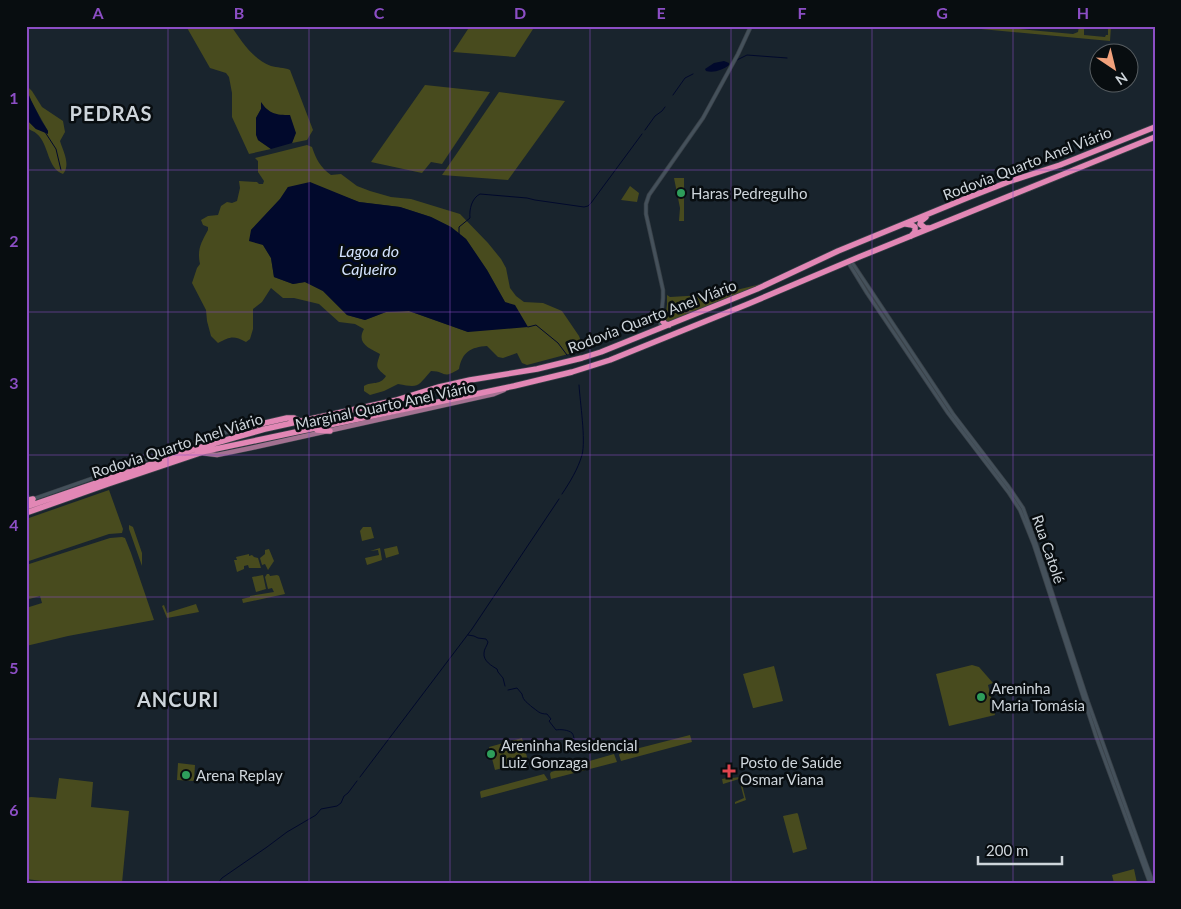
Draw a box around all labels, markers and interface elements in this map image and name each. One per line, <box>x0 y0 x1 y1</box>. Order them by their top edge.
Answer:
text: A <box>91 3 104 22</box>
text: B <box>234 3 244 22</box>
text: C <box>374 3 385 22</box>
text: D <box>514 3 526 22</box>
text: E <box>656 3 666 22</box>
text: F <box>797 3 807 22</box>
text: G <box>936 3 948 22</box>
text: H <box>1077 3 1089 22</box>
north arrow <box>1088 42 1138 92</box>
text: N <box>1112 69 1131 89</box>
text: 1 <box>9 88 19 107</box>
district label: PEDRAS <box>70 101 152 125</box>
street label: Rodovia Quarto Anel Viário <box>940 122 1114 204</box>
place label: Haras Pedregulho <box>691 184 807 202</box>
marker: Haras Pedregulho <box>675 187 687 199</box>
text: 2 <box>9 231 19 250</box>
water label: Lagoa do Cajueiro <box>339 241 399 278</box>
street label: Rodovia Quarto Anel Viário <box>565 275 739 357</box>
text: 3 <box>9 373 19 392</box>
street label: Marginal Quarto Anel Viário <box>293 377 477 433</box>
street label: Rodovia Quarto Anel Viário <box>89 409 265 481</box>
street label: Rua Catolé <box>1029 512 1069 586</box>
text: 4 <box>9 515 19 534</box>
text: 5 <box>9 658 19 677</box>
place label: Areninha Maria Tomásia <box>991 679 1085 714</box>
district label: ANCURI <box>136 687 219 711</box>
marker: Areninha Maria Tomásia <box>975 691 987 703</box>
place label: Areninha Residencial Luiz Gonzaga <box>501 736 638 771</box>
marker: Areninha Residencial Luiz Gonzaga <box>485 748 497 760</box>
place label: Posto de Saúde Osmar Viana <box>740 753 842 788</box>
marker: Posto de Saúde Osmar Viana <box>722 764 736 778</box>
place label: Arena Replay <box>196 766 283 784</box>
marker: Arena Replay <box>180 769 192 781</box>
text: 6 <box>9 800 19 819</box>
scale bar <box>978 834 1062 866</box>
text: 200 m <box>986 841 1028 859</box>

